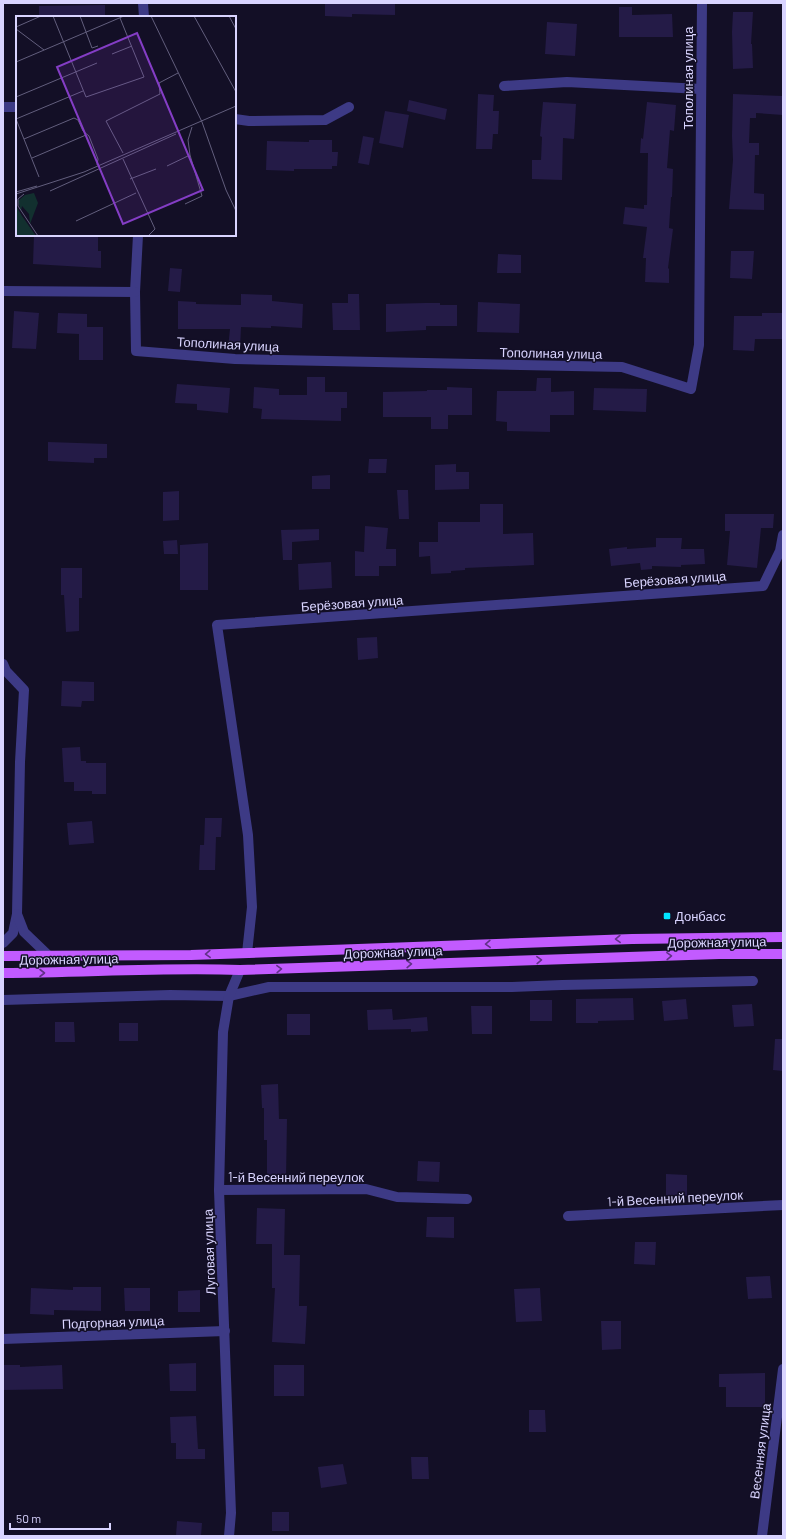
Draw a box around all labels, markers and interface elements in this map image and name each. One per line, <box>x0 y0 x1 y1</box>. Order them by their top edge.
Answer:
inset map <box>16 16 236 236</box>
street label: Тополиная улица <box>680 26 696 129</box>
street label: Тополиная улица <box>176 333 280 355</box>
street label: Тополиная улица <box>499 344 603 362</box>
street label: Берёзовая улица <box>623 567 728 591</box>
street label: Берёзовая улица <box>300 591 405 615</box>
place label: Донбасс <box>675 908 726 924</box>
marker: Донбасс <box>662 911 672 921</box>
street label: Дорожная улица <box>667 933 767 951</box>
one-way arrow <box>615 935 621 943</box>
one-way arrow <box>485 940 491 948</box>
street label: Дорожная улица <box>343 942 444 962</box>
street label: Дорожная улица <box>19 950 119 968</box>
one-way arrow <box>205 950 211 958</box>
one-way arrow <box>666 952 672 960</box>
one-way arrow <box>536 956 542 964</box>
one-way arrow <box>406 960 412 969</box>
one-way arrow <box>276 964 282 973</box>
one-way arrow <box>39 969 45 977</box>
street label: 1-й Весенний переулок <box>228 1169 364 1185</box>
street label: 1-й Весенний переулок <box>607 1186 744 1210</box>
street label: Луговая улица <box>199 1208 218 1295</box>
street label: Подгорная улица <box>61 1312 165 1332</box>
street label: Весенняя улица <box>746 1401 774 1500</box>
scale bar <box>10 1505 110 1531</box>
text: 50 m <box>16 1511 41 1525</box>

